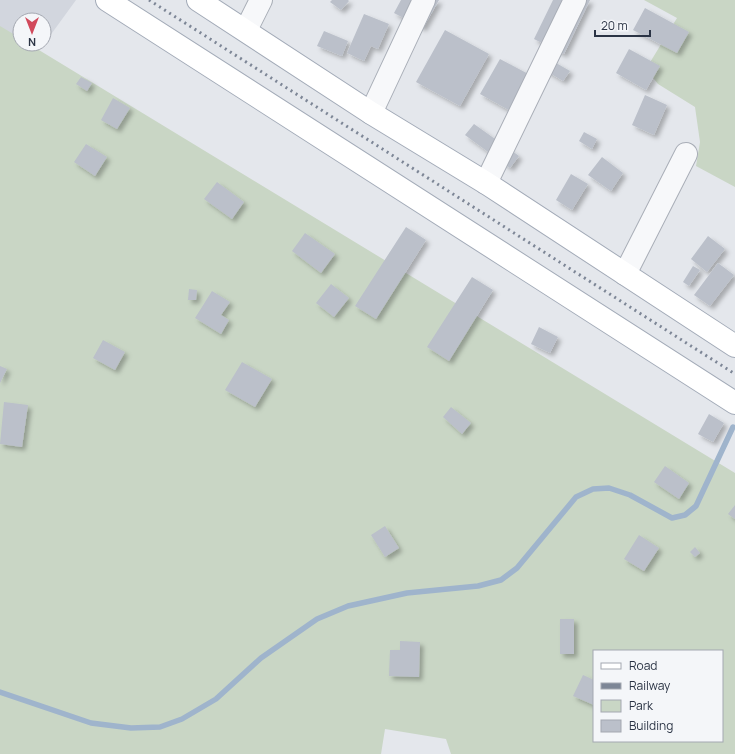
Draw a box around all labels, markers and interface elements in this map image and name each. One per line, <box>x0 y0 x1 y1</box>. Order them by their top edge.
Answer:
north arrow <box>12 12 52 52</box>
scale bar <box>595 12 650 38</box>
text: 20 m <box>601 17 628 34</box>
text: N <box>28 35 36 50</box>
legend <box>593 650 723 742</box>
text: Road <box>629 657 657 674</box>
text: Railway <box>629 677 671 694</box>
text: Park <box>629 697 654 714</box>
text: Building <box>629 717 673 734</box>

